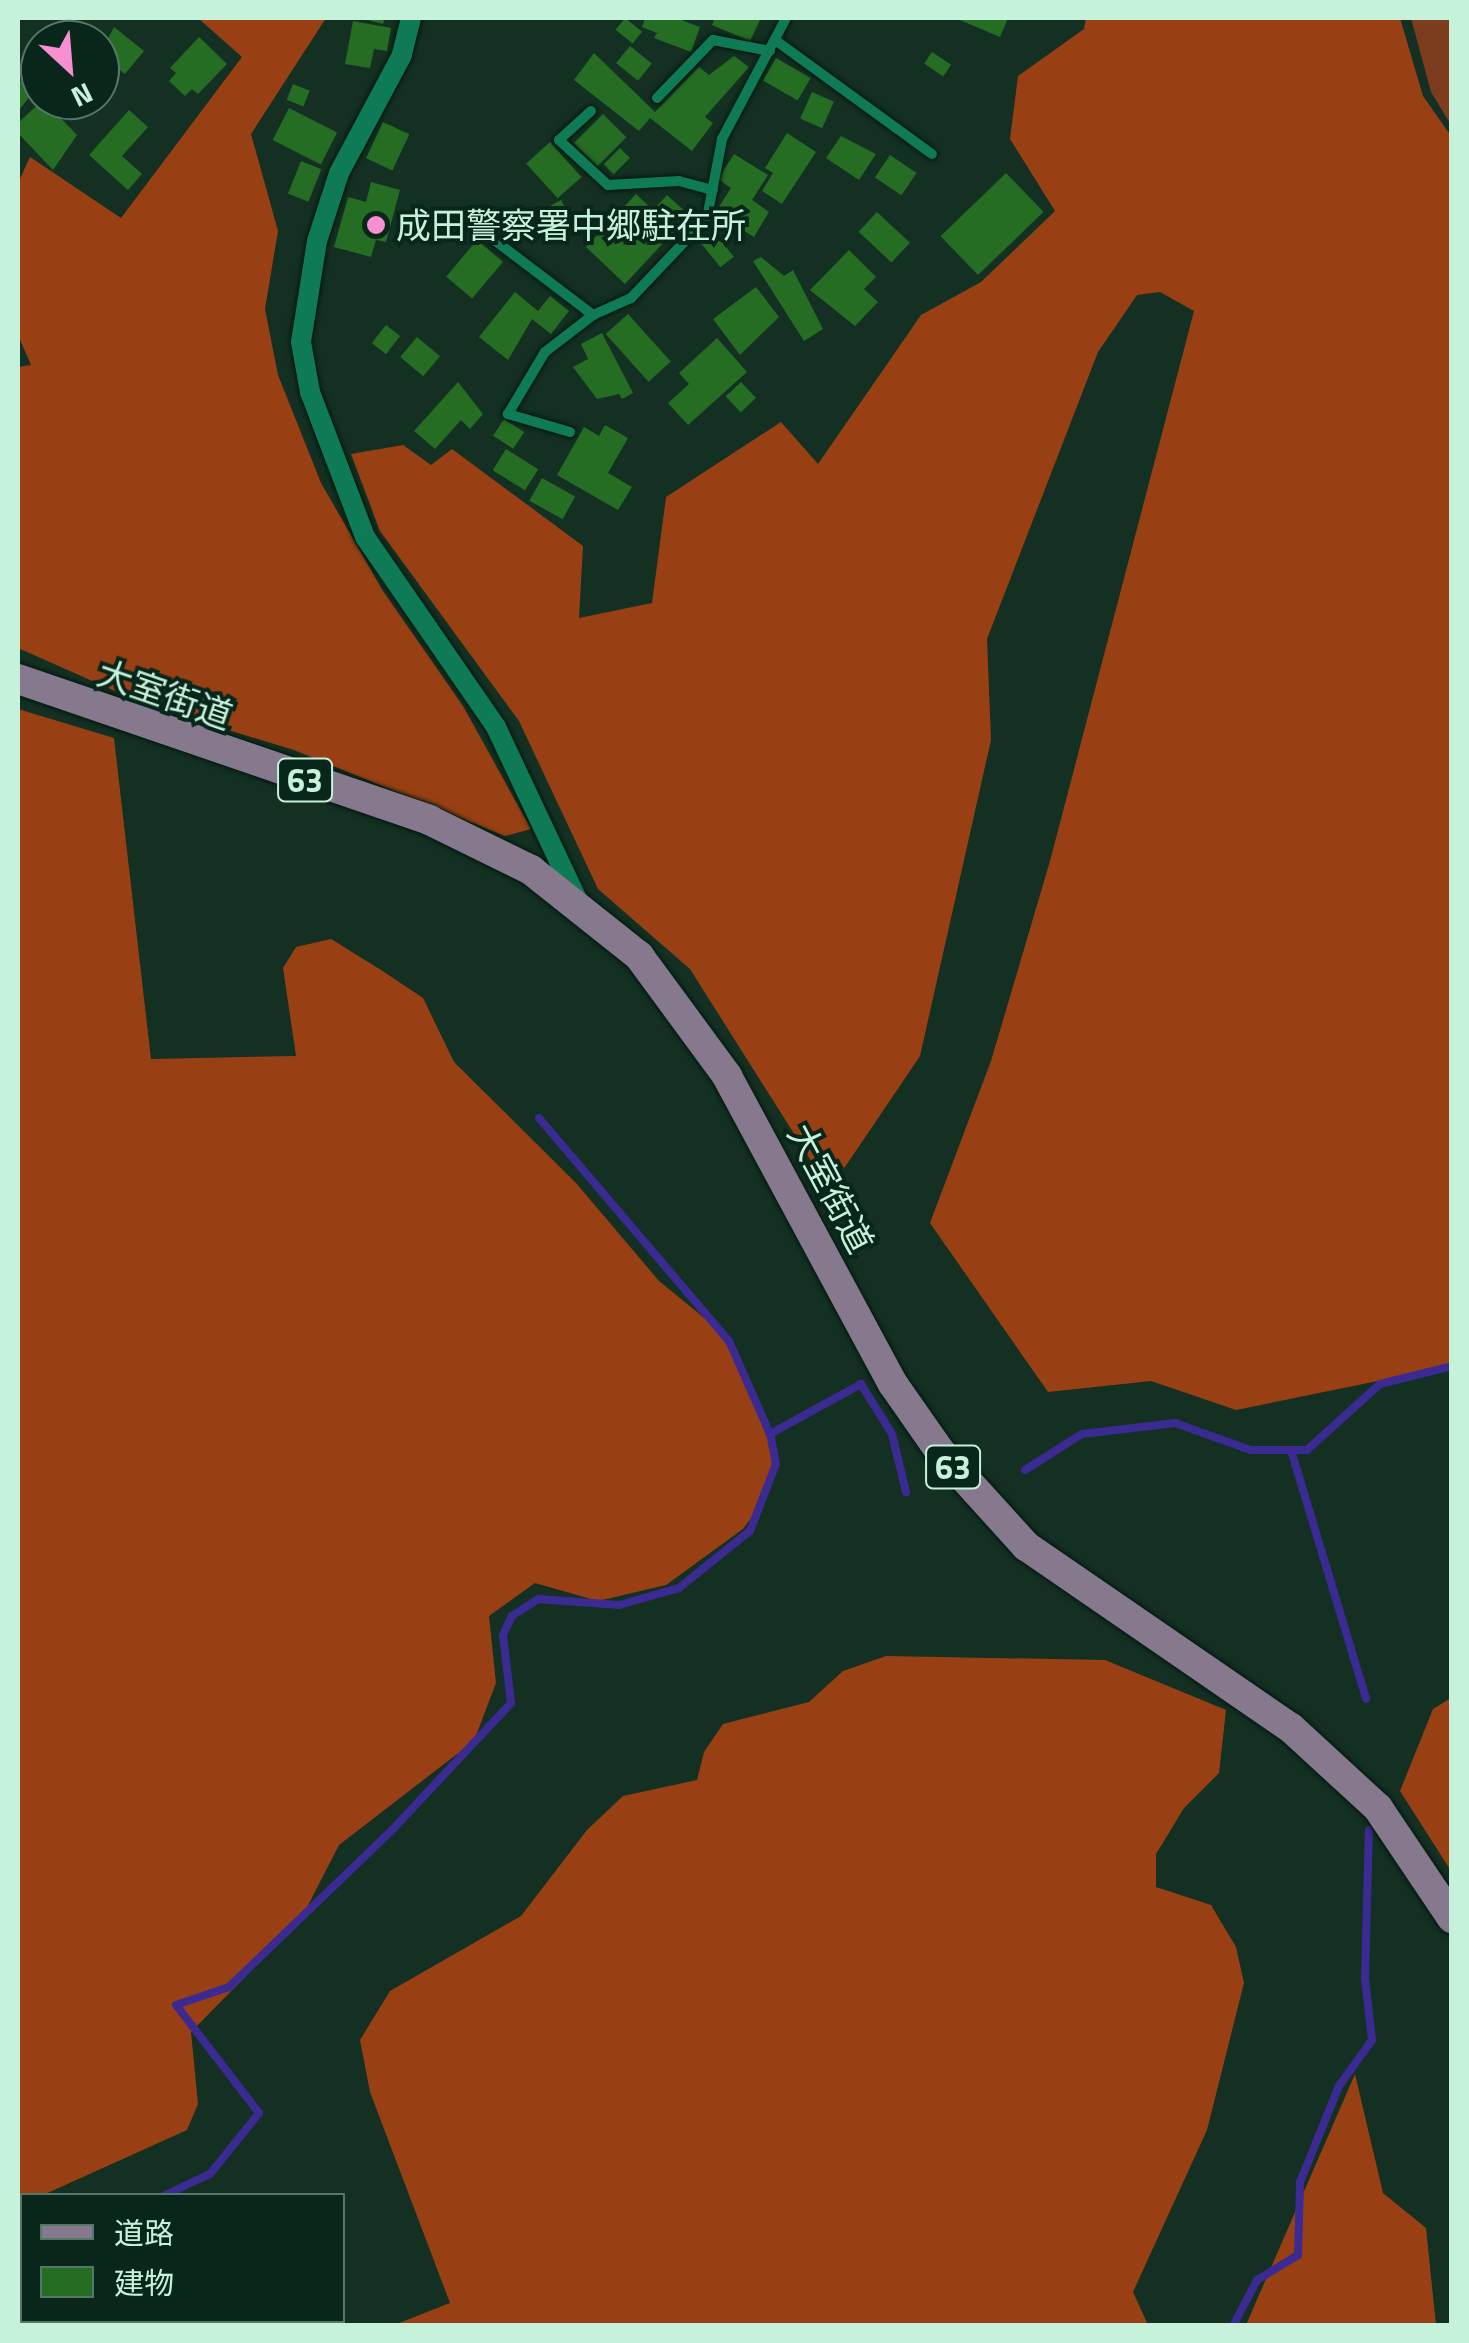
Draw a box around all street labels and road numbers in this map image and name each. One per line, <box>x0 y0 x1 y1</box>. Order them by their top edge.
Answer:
street label: 大室街道 <box>92 651 238 737</box>
road number: 63 <box>275 753 335 807</box>
street label: 大室街道 <box>780 1116 882 1260</box>
road number: 63 <box>923 1440 983 1494</box>

